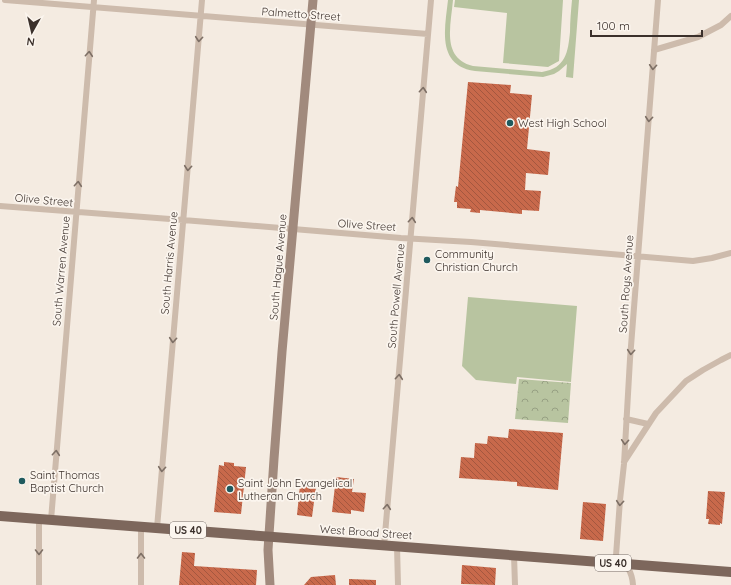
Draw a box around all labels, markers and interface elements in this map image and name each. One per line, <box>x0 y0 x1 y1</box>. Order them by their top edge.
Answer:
street label: Palmetto Street <box>261 4 341 24</box>
north arrow <box>12 12 52 52</box>
scale bar <box>591 12 702 38</box>
text: 100 m <box>597 18 630 33</box>
text: N <box>26 34 36 49</box>
one-way arrow <box>194 36 203 42</box>
one-way arrow <box>85 51 94 57</box>
one-way arrow <box>648 64 657 70</box>
one-way arrow <box>418 87 427 93</box>
place label: West High School <box>518 116 607 130</box>
one-way arrow <box>644 116 653 122</box>
marker: West High School <box>505 118 515 128</box>
one-way arrow <box>183 165 192 171</box>
one-way arrow <box>74 181 83 187</box>
street label: Olive Street <box>14 190 74 210</box>
street label: South Harris Avenue <box>158 211 180 315</box>
street label: South Hague Avenue <box>266 213 290 321</box>
street label: South Warren Avenue <box>49 215 73 327</box>
street label: Olive Street <box>337 216 397 234</box>
one-way arrow <box>408 217 417 223</box>
street label: South Roys Avenue <box>616 235 636 333</box>
street label: South Powell Avenue <box>384 243 408 349</box>
place label: Community Christian Church <box>435 247 518 274</box>
marker: Community Christian Church <box>422 255 432 265</box>
one-way arrow <box>169 337 178 343</box>
one-way arrow <box>626 348 635 355</box>
one-way arrow <box>394 374 403 380</box>
one-way arrow <box>621 439 630 445</box>
one-way arrow <box>51 450 60 456</box>
one-way arrow <box>158 466 167 472</box>
place label: Saint Thomas Baptist Church <box>30 468 104 495</box>
marker: Saint Thomas Baptist Church <box>17 476 27 486</box>
place label: Saint John Evangelical Lutheran Church <box>238 476 352 503</box>
marker: Saint John Evangelical Lutheran Church <box>225 484 235 494</box>
one-way arrow <box>615 500 624 506</box>
one-way arrow <box>383 504 392 510</box>
road number: US 40 <box>170 522 206 538</box>
street label: West Broad Street <box>319 522 413 542</box>
one-way arrow <box>35 549 43 555</box>
one-way arrow <box>137 553 145 559</box>
road number: US 40 <box>595 555 631 571</box>

